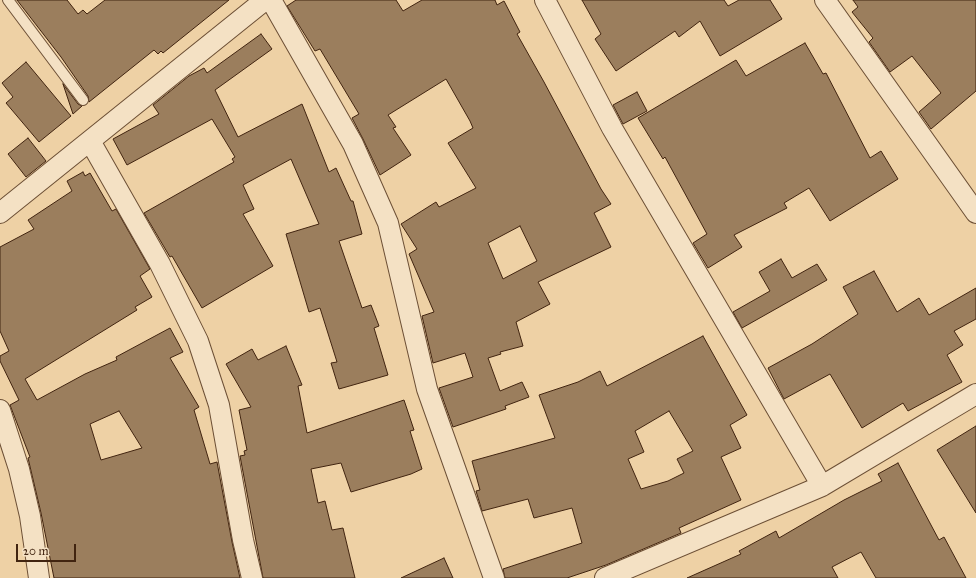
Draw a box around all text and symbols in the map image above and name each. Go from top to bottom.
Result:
scale bar [18,536,78,562]
text: 20 m [23,544,49,558]

